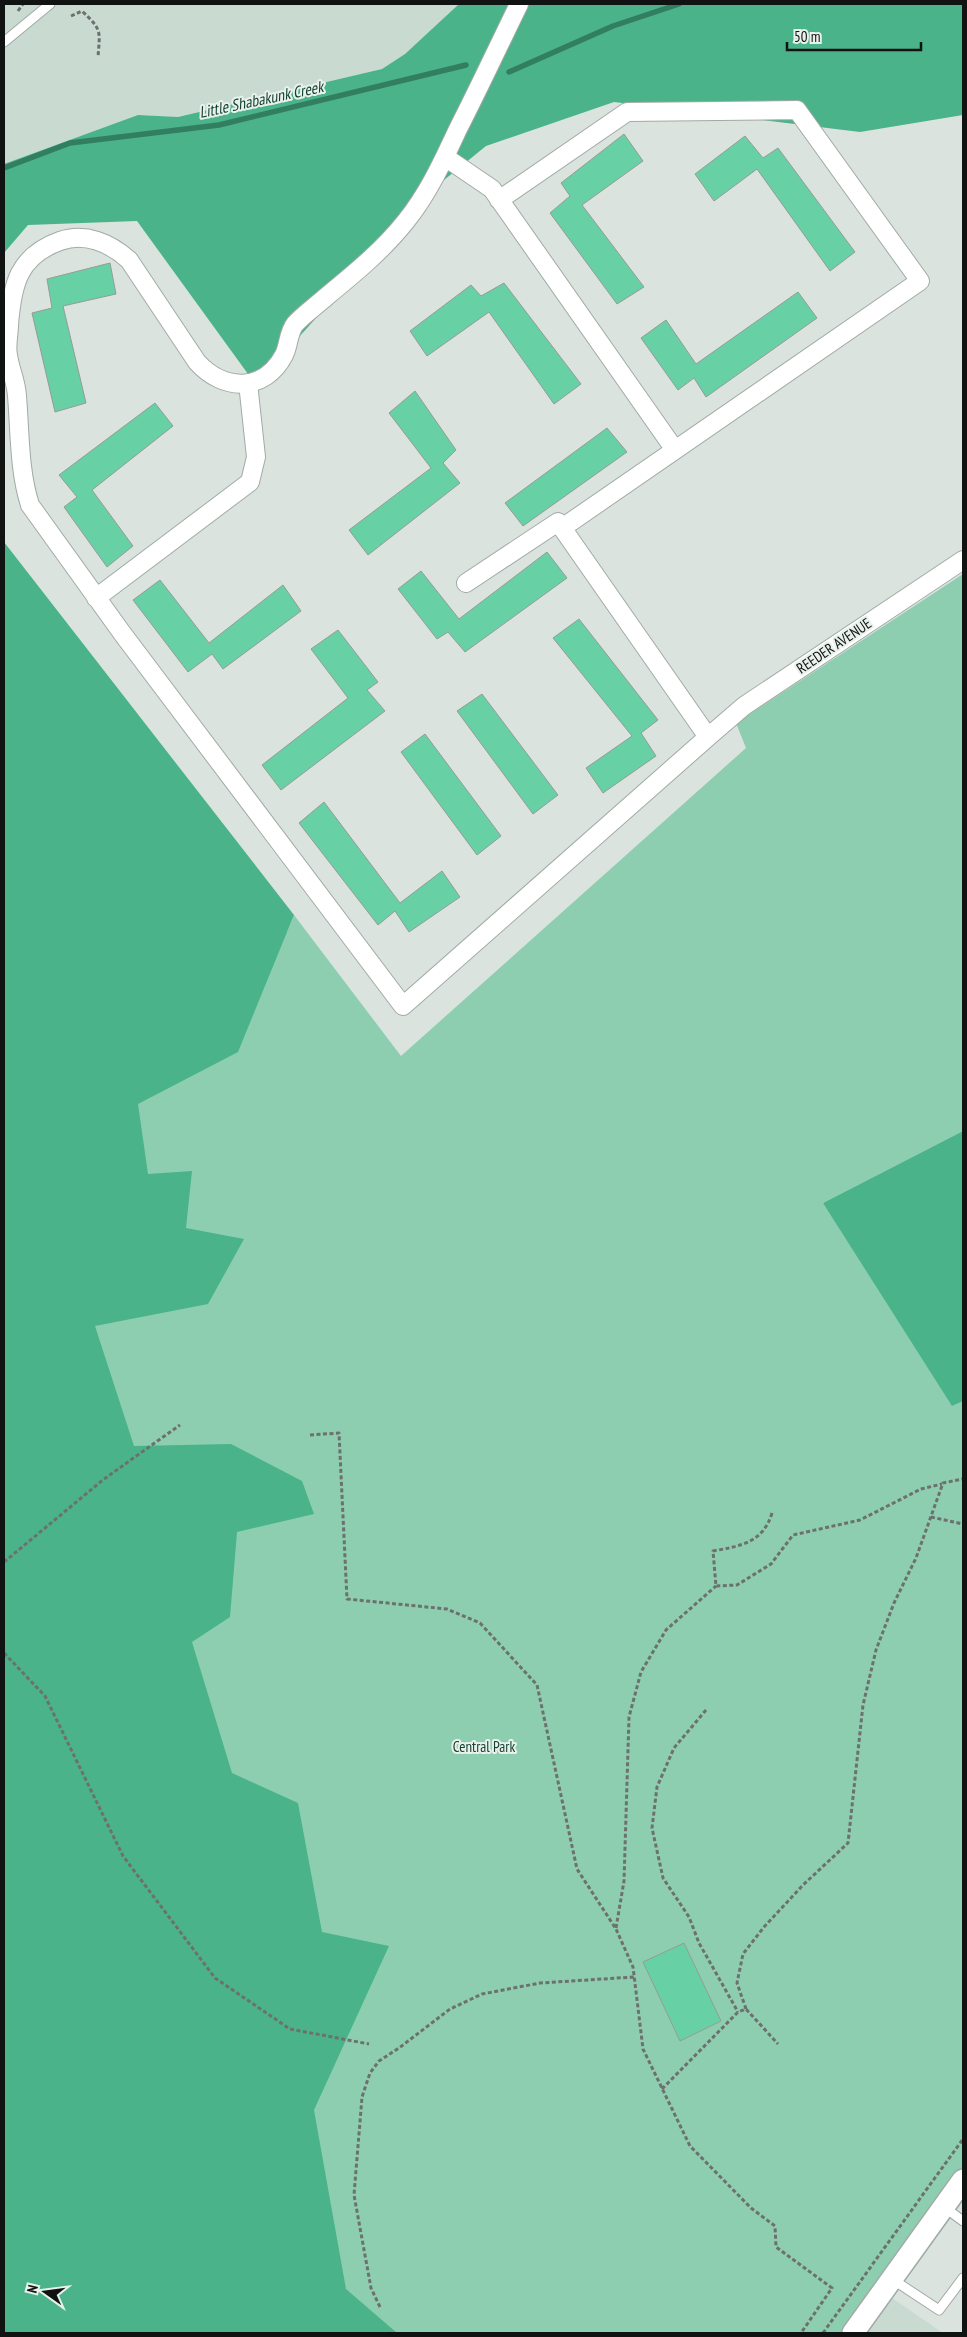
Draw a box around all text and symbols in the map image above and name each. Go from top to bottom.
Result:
scale bar [787,20,921,52]
text: 50 m [794,27,820,46]
water label: Little Shabakunk Creek [197,76,327,122]
street label: REEDER AVENUE [793,614,875,678]
park label: Central Park [453,1737,515,1756]
north arrow [20,2267,70,2317]
text: N [23,2283,42,2295]

